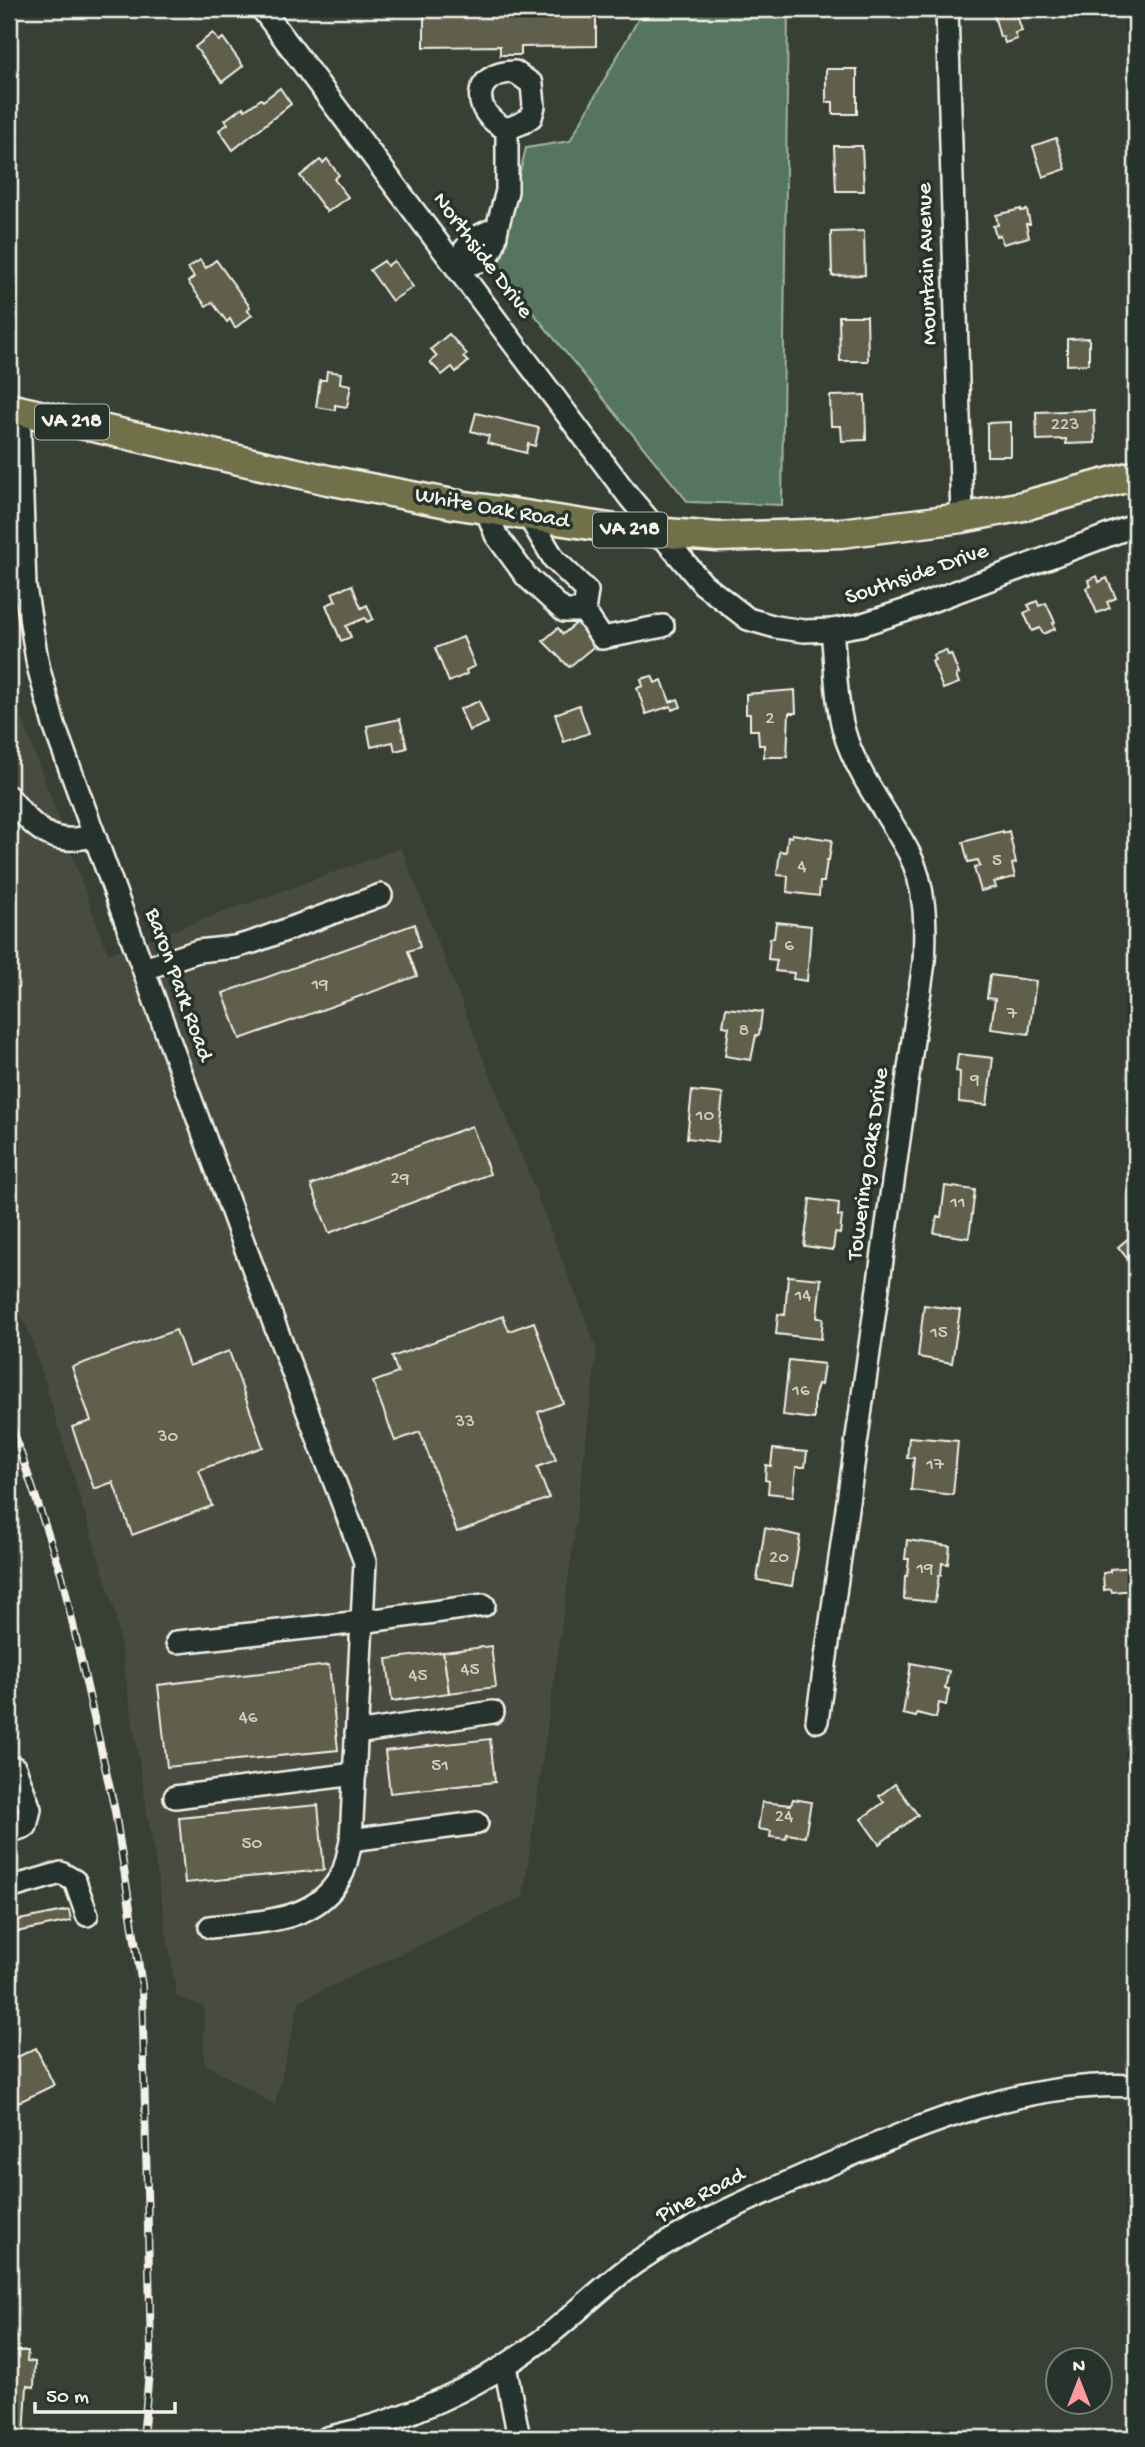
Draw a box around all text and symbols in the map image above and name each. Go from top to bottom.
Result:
street label: Mountain Avenue [912,181,944,346]
street label: Northside Drive [426,187,539,325]
road number: VA 218 [35,404,109,440]
house number: 223 [1051,414,1079,437]
street label: White Oak Road [413,482,573,536]
road number: VA 218 [593,512,667,548]
street label: Southside Drive [842,538,993,612]
house number: 2 [765,708,775,731]
house number: 5 [992,850,1002,873]
house number: 4 [798,856,807,879]
street label: Baron Park Road [138,904,219,1066]
house number: 6 [784,935,794,958]
house number: 19 [310,974,329,997]
house number: 7 [1006,1003,1018,1026]
house number: 8 [739,1020,749,1043]
street label: Towering Oaks Drive [842,1065,896,1264]
house number: 9 [969,1069,980,1092]
house number: 10 [695,1105,714,1128]
house number: 29 [391,1168,410,1191]
house number: 11 [949,1192,966,1215]
house number: 14 [794,1285,811,1308]
house number: 15 [929,1322,948,1345]
house number: 16 [791,1380,810,1403]
house number: 33 [454,1411,475,1434]
house number: 30 [157,1426,179,1449]
house number: 17 [925,1454,945,1477]
house number: 20 [769,1547,789,1570]
house number: 19 [915,1558,934,1581]
house number: 45 [461,1659,479,1682]
house number: 45 [409,1665,427,1688]
house number: 46 [239,1707,258,1730]
house number: 51 [431,1755,449,1778]
house number: 24 [775,1806,793,1829]
house number: 50 [242,1833,263,1856]
street label: Pine Road [651,2161,751,2230]
north arrow [1044,2346,1114,2416]
text: N [1073,2356,1085,2379]
scale bar [35,2370,175,2414]
text: 50 m [46,2386,89,2411]

